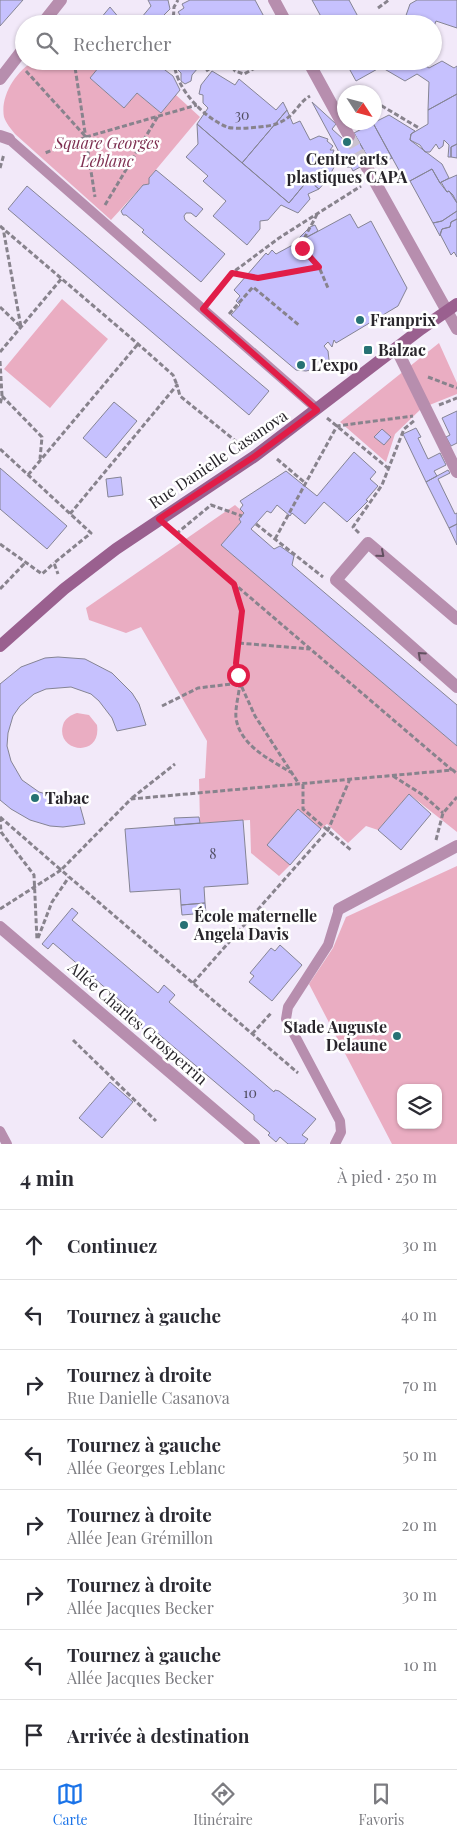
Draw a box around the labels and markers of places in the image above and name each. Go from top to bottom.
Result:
marker: Centre arts plastiques CAPA [341,136,353,148]
place label: Centre arts plastiques CAPA [287,148,408,187]
place label: Franprix [370,309,436,330]
marker: Franprix [354,314,366,326]
place label: Balzac [378,339,426,360]
marker: Balzac [362,344,374,356]
place label: L'expo [311,354,358,375]
marker: L'expo [295,359,307,371]
place label: Tabac [45,787,89,808]
marker: Tabac [29,792,41,804]
place label: École maternelle Angela Davis [193,905,317,944]
marker: École maternelle Angela Davis [178,919,190,931]
place label: Stade Auguste Delaune [284,1016,387,1055]
marker: Stade Auguste Delaune [391,1030,403,1042]

